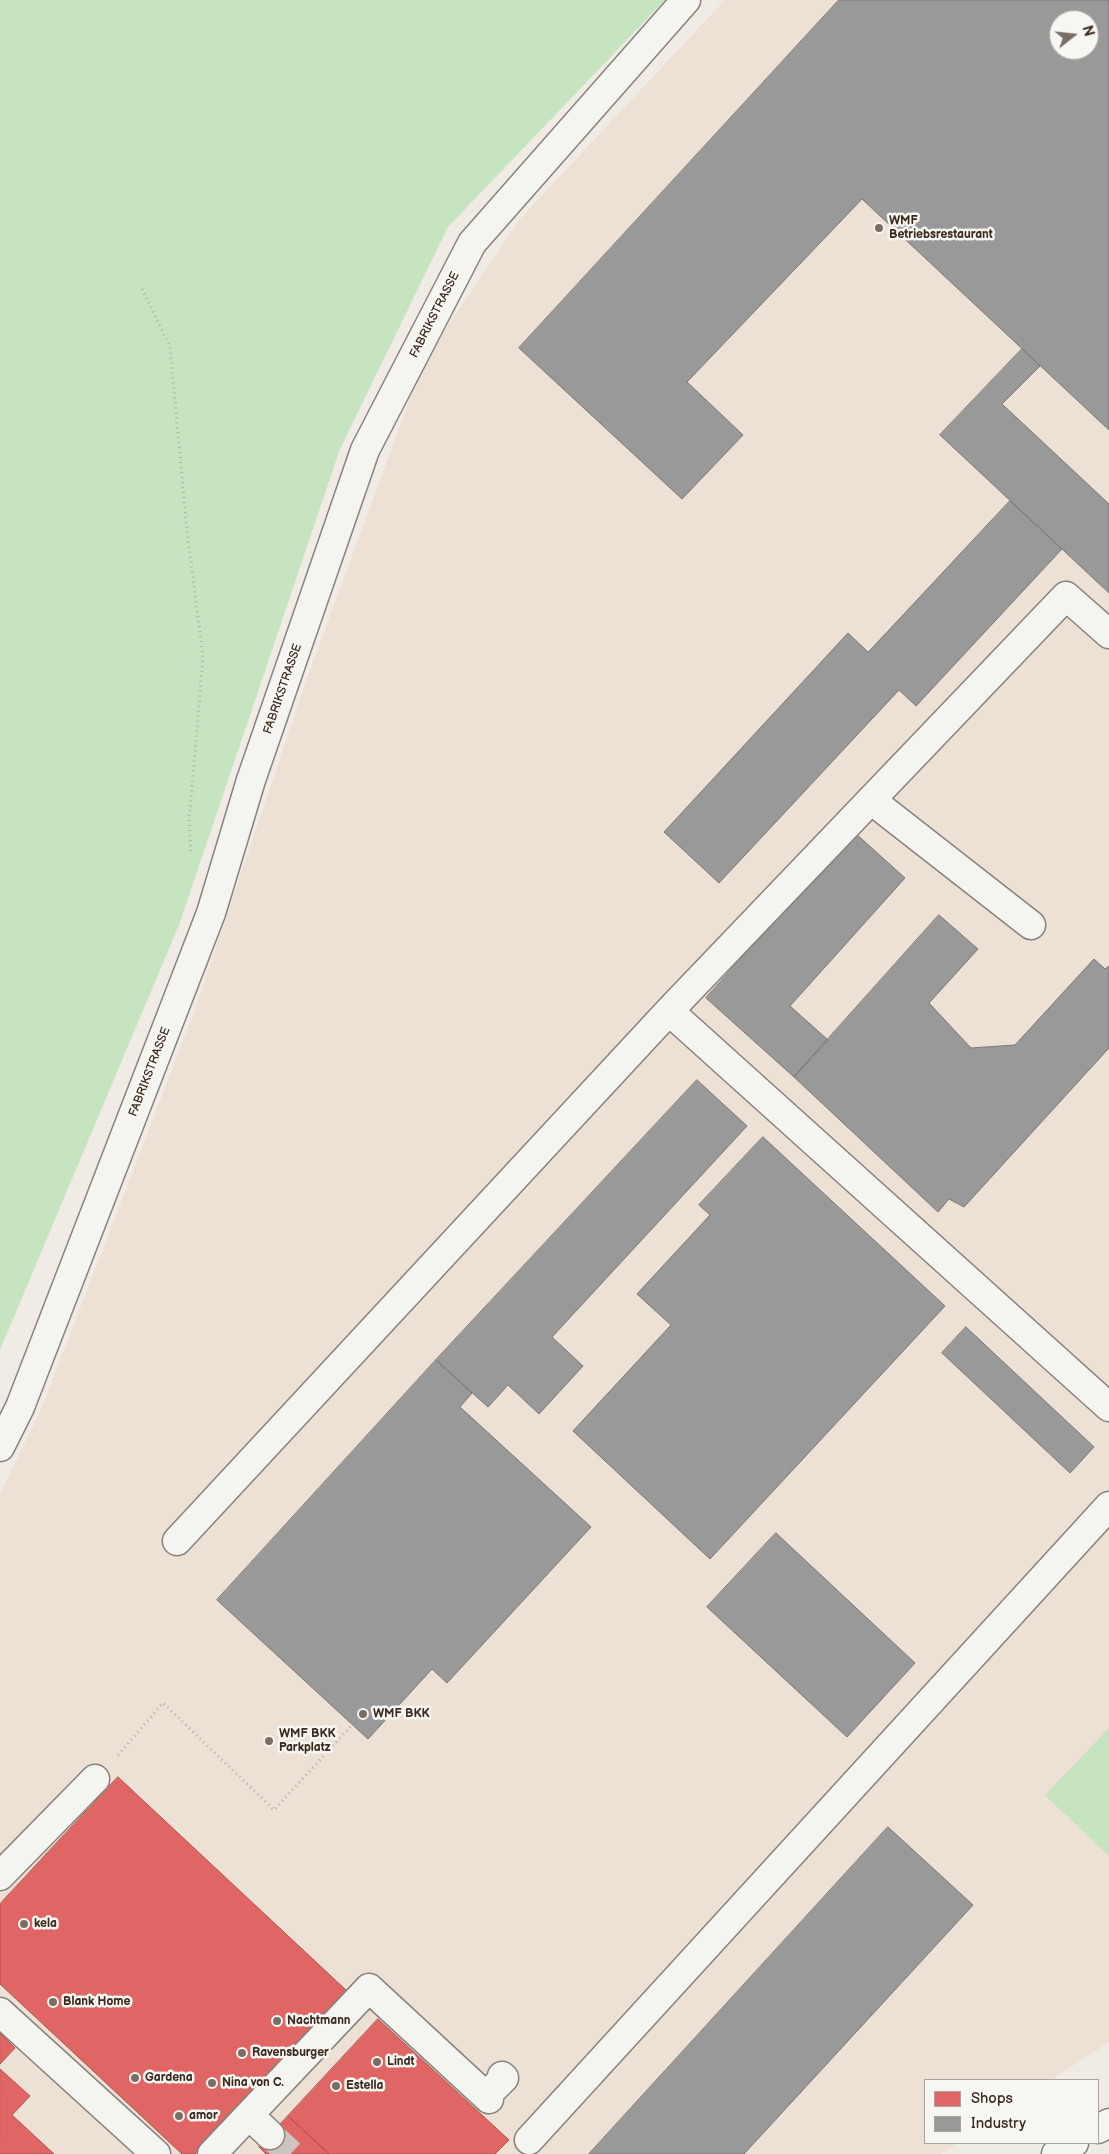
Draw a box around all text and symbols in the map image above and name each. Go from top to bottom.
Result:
north arrow [1049,10,1099,60]
text: N [1078,24,1098,38]
place label: WMF Betriebsrestaurant [889,214,993,242]
marker: WMF Betriebsrestaurant [873,222,885,234]
street label: FABRIKSTRASSE [407,270,463,360]
street label: FABRIKSTRASSE [261,642,305,736]
street label: FABRIKSTRASSE [126,1025,174,1119]
place label: WMF BKK [373,1707,430,1721]
marker: WMF BKK [357,1708,369,1720]
place label: WMF BKK Parkplatz [279,1727,336,1755]
marker: WMF BKK Parkplatz [263,1735,275,1747]
place label: kela [34,1917,57,1931]
marker: kela [18,1918,30,1930]
place label: Blank Home [63,1995,130,2009]
marker: Blank Home [47,1996,59,2008]
place label: Nachtmann [287,2014,351,2028]
marker: Nachtmann [271,2015,283,2027]
place label: Ravensburger [252,2046,329,2060]
marker: Ravensburger [236,2047,248,2059]
place label: Lindt [387,2055,415,2069]
marker: Lindt [371,2056,383,2068]
place label: Gardena [145,2071,193,2085]
marker: Gardena [129,2072,141,2084]
place label: Nina von C. [222,2076,284,2090]
marker: Nina von C. [206,2077,218,2089]
place label: Estella [346,2079,383,2093]
legend [924,2079,1099,2144]
marker: Estella [330,2080,342,2092]
text: Shops [971,2089,1013,2108]
place label: amor [189,2109,218,2123]
marker: amor [173,2110,185,2122]
text: Industry [971,2114,1026,2133]

